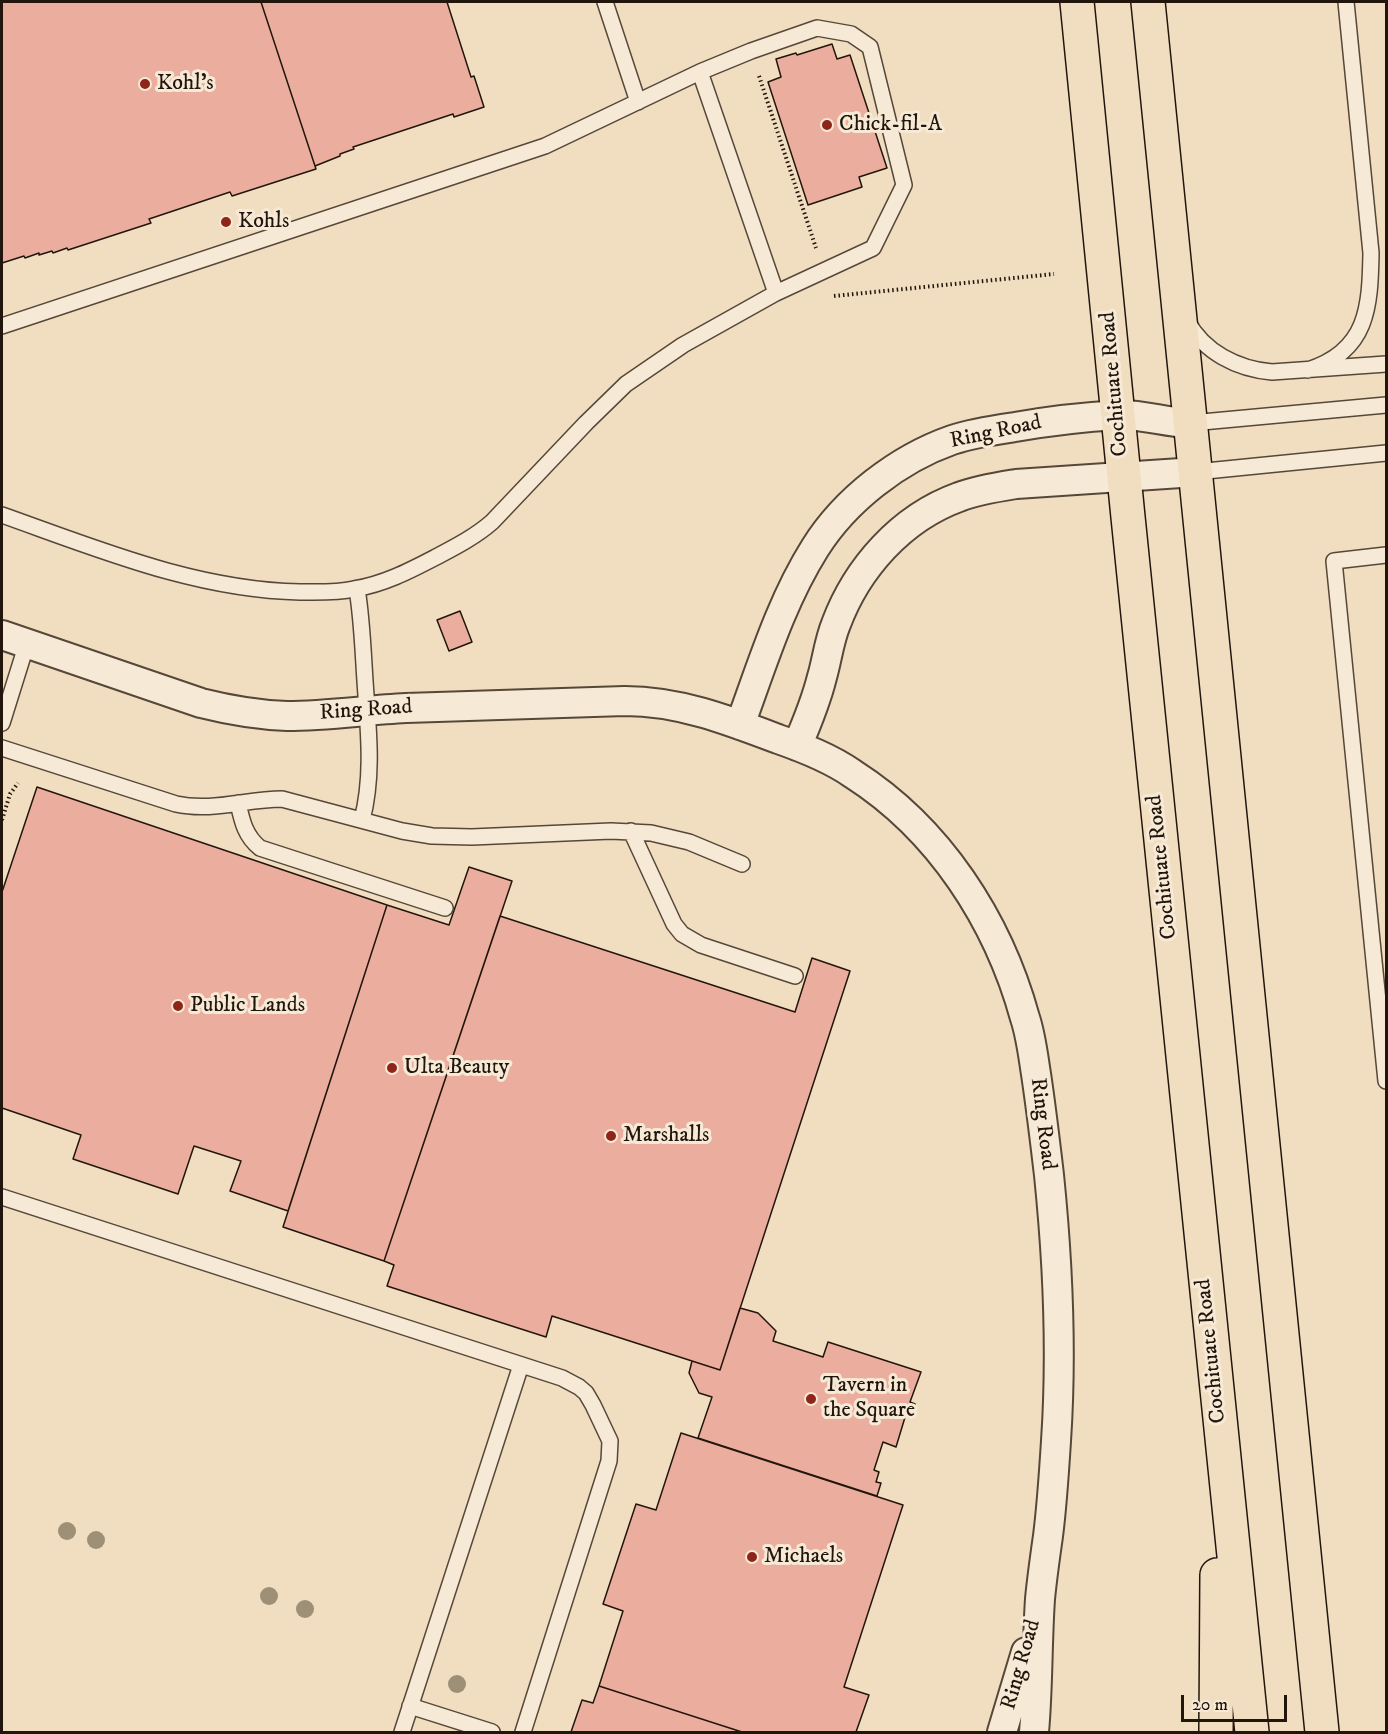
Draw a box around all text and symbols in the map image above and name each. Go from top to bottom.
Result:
place label: Kohl's [157,71,214,97]
marker: Kohl's [138,77,152,91]
place label: Chick-fil-A [839,112,942,138]
marker: Chick-fil-A [820,118,834,132]
place label: Kohls [238,209,289,235]
marker: Kohls [219,215,233,229]
street label: Cochituate Road [1096,310,1134,458]
street label: Ring Road [948,410,1044,456]
street label: Ring Road [319,695,413,727]
street label: Cochituate Road [1142,793,1184,941]
place label: Public Lands [190,993,305,1019]
marker: Public Lands [171,999,185,1013]
place label: Ulta Beauty [404,1055,509,1081]
marker: Ulta Beauty [385,1061,399,1075]
street label: Ring Road [1023,1076,1061,1172]
place label: Marshalls [623,1123,709,1149]
marker: Marshalls [604,1129,618,1143]
street label: Cochituate Road [1191,1277,1233,1425]
place label: Tavern in the Square [823,1373,915,1424]
marker: Tavern in the Square [804,1392,818,1406]
place label: Michaels [764,1544,843,1570]
marker: Michaels [745,1550,759,1564]
street label: Ring Road [997,1617,1047,1713]
scale bar [1184,1683,1290,1721]
text: 20 m [1192,1694,1228,1716]

